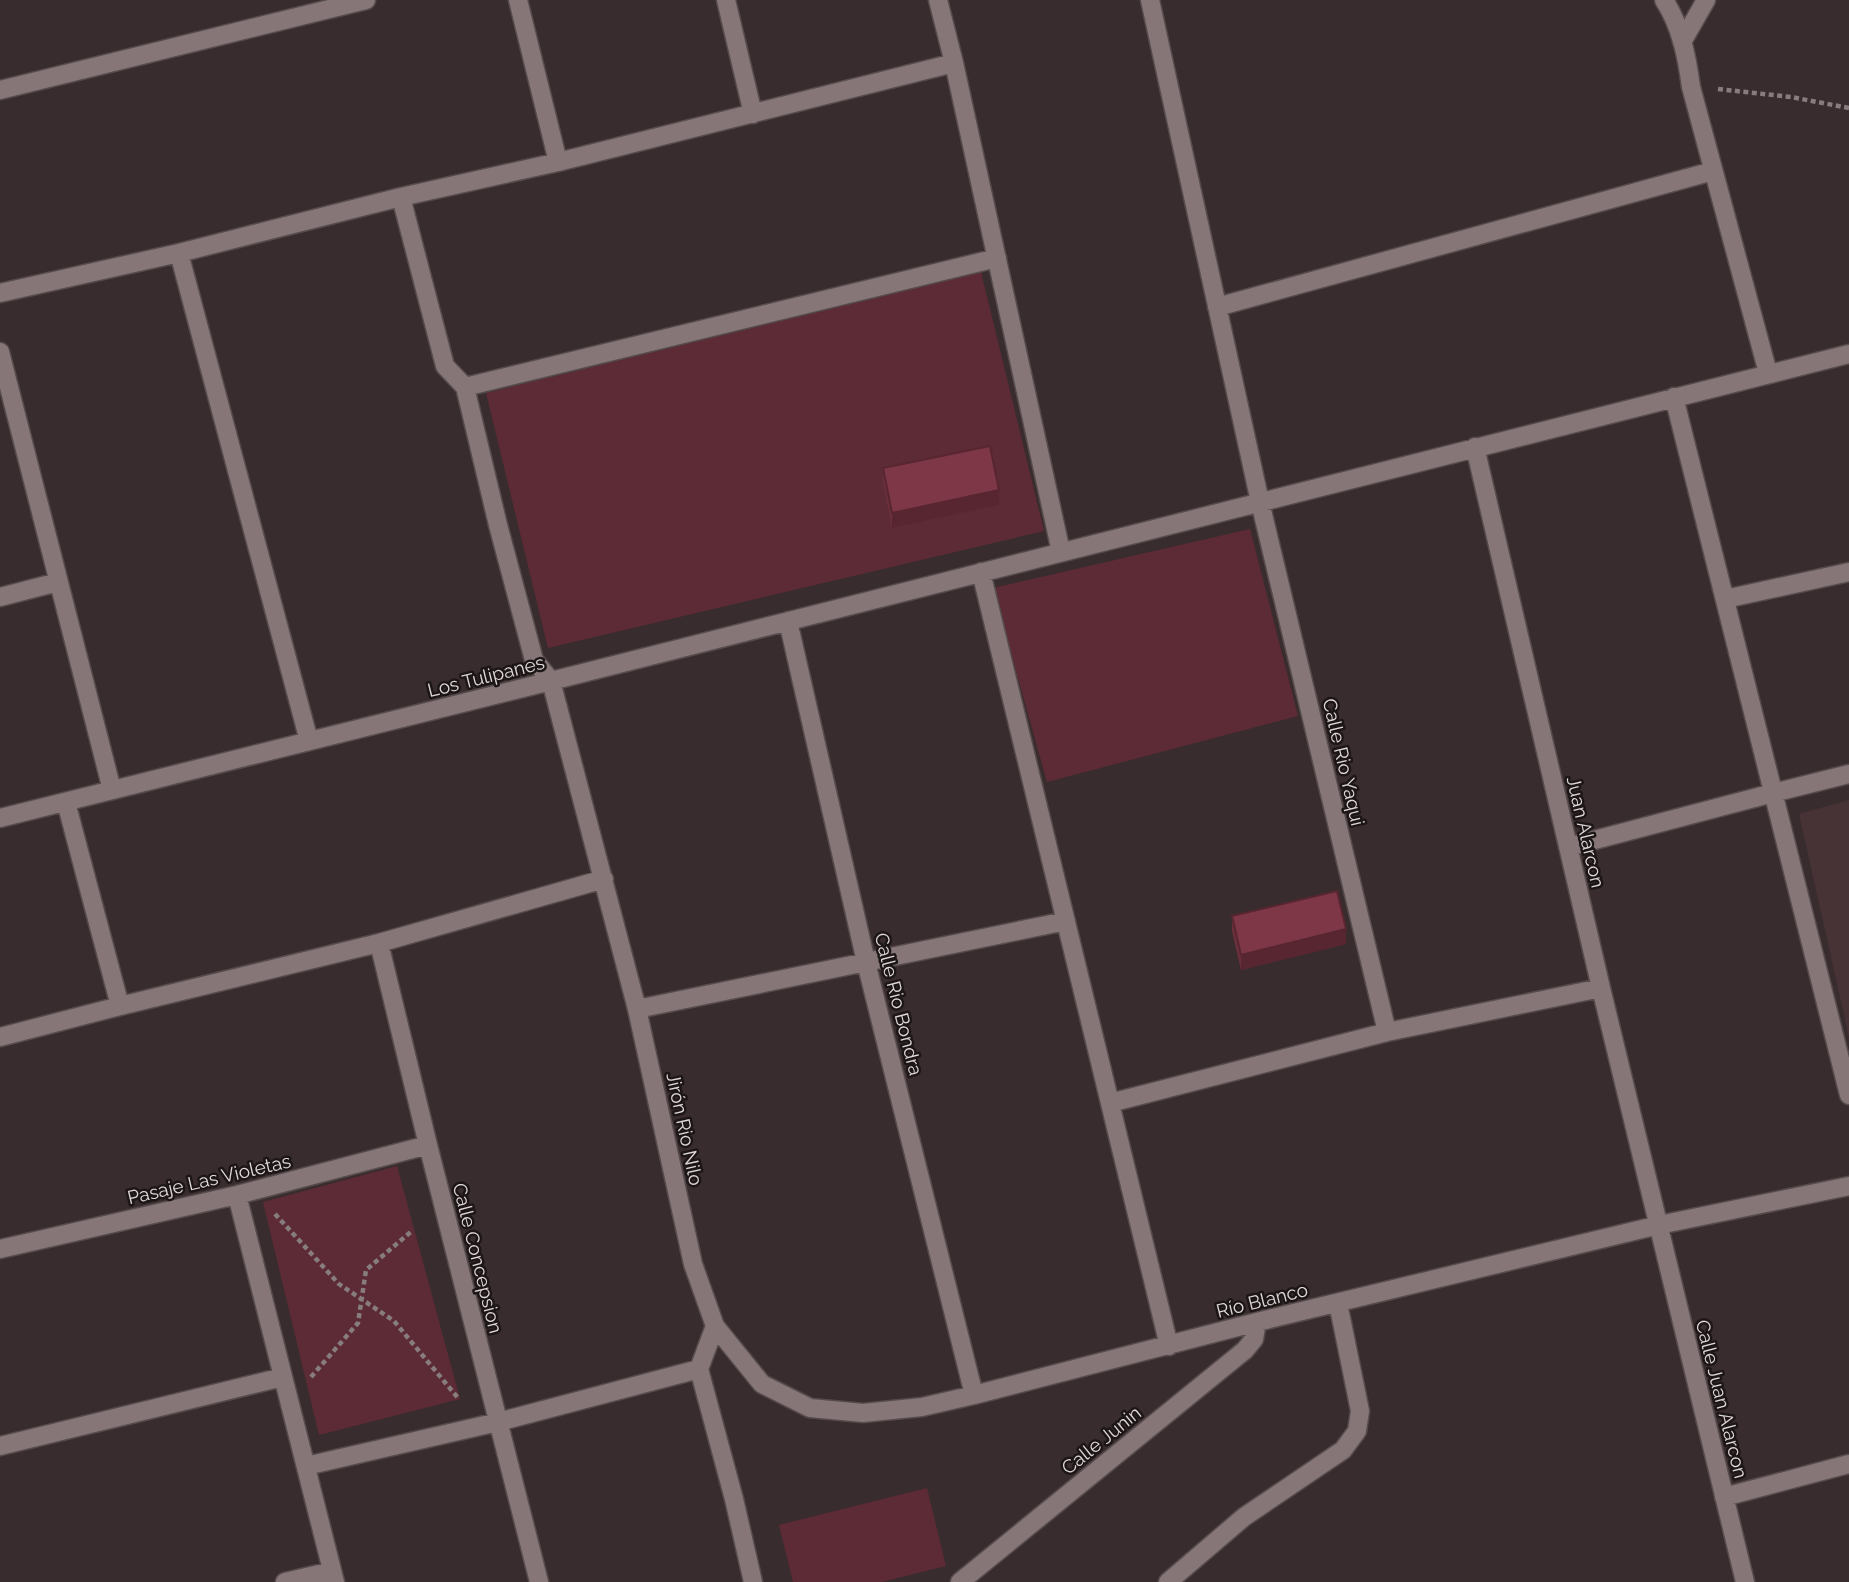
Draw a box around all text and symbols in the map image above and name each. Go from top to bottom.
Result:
street label: Los Tulipanes [425,651,547,701]
street label: Calle Rio Yaqui [1319,696,1369,828]
street label: Juan Alarcon [1563,774,1609,890]
street label: Calle Rio Bondra [871,930,927,1078]
street label: Jirón Rio Nilo [662,1071,708,1187]
street label: Pasaje Las Violetas [125,1149,293,1209]
street label: Calle Concepsion [449,1181,507,1335]
street label: Río Blanco [1214,1278,1310,1322]
street label: Calle Juan Alarcon [1692,1317,1752,1481]
street label: Calle Junin [1057,1401,1145,1479]

